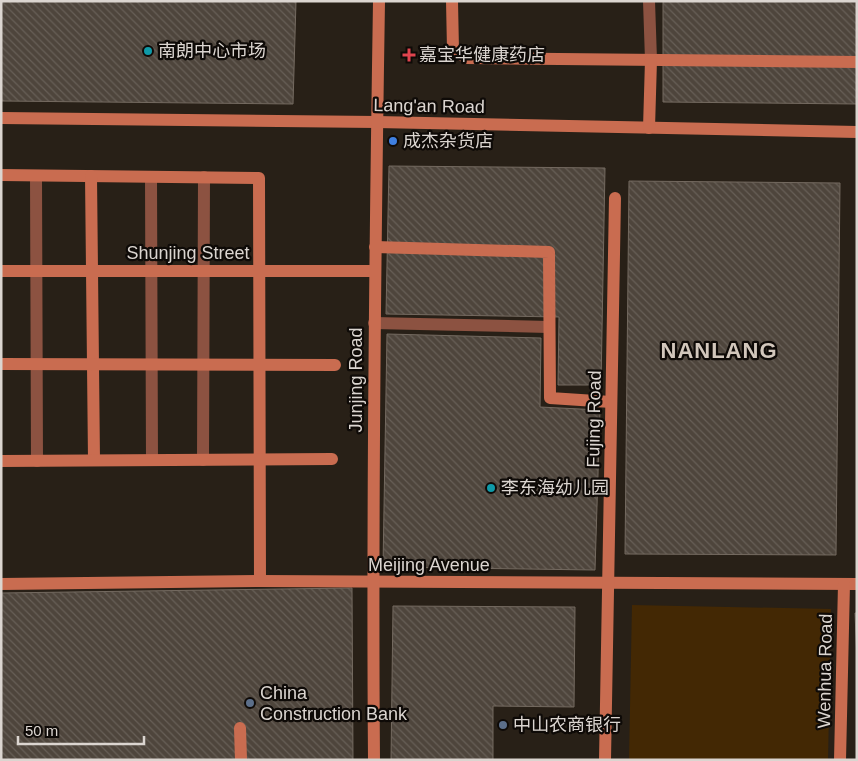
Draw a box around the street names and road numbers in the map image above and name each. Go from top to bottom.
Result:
street label: Lang'an Road [373,95,485,117]
street label: Shunjing Street [126,243,250,263]
street label: Junjing Road [346,327,366,433]
street label: Fujing Road [583,370,605,468]
street label: Meijing Avenue [368,555,490,575]
street label: Wenhua Road [814,613,836,729]

